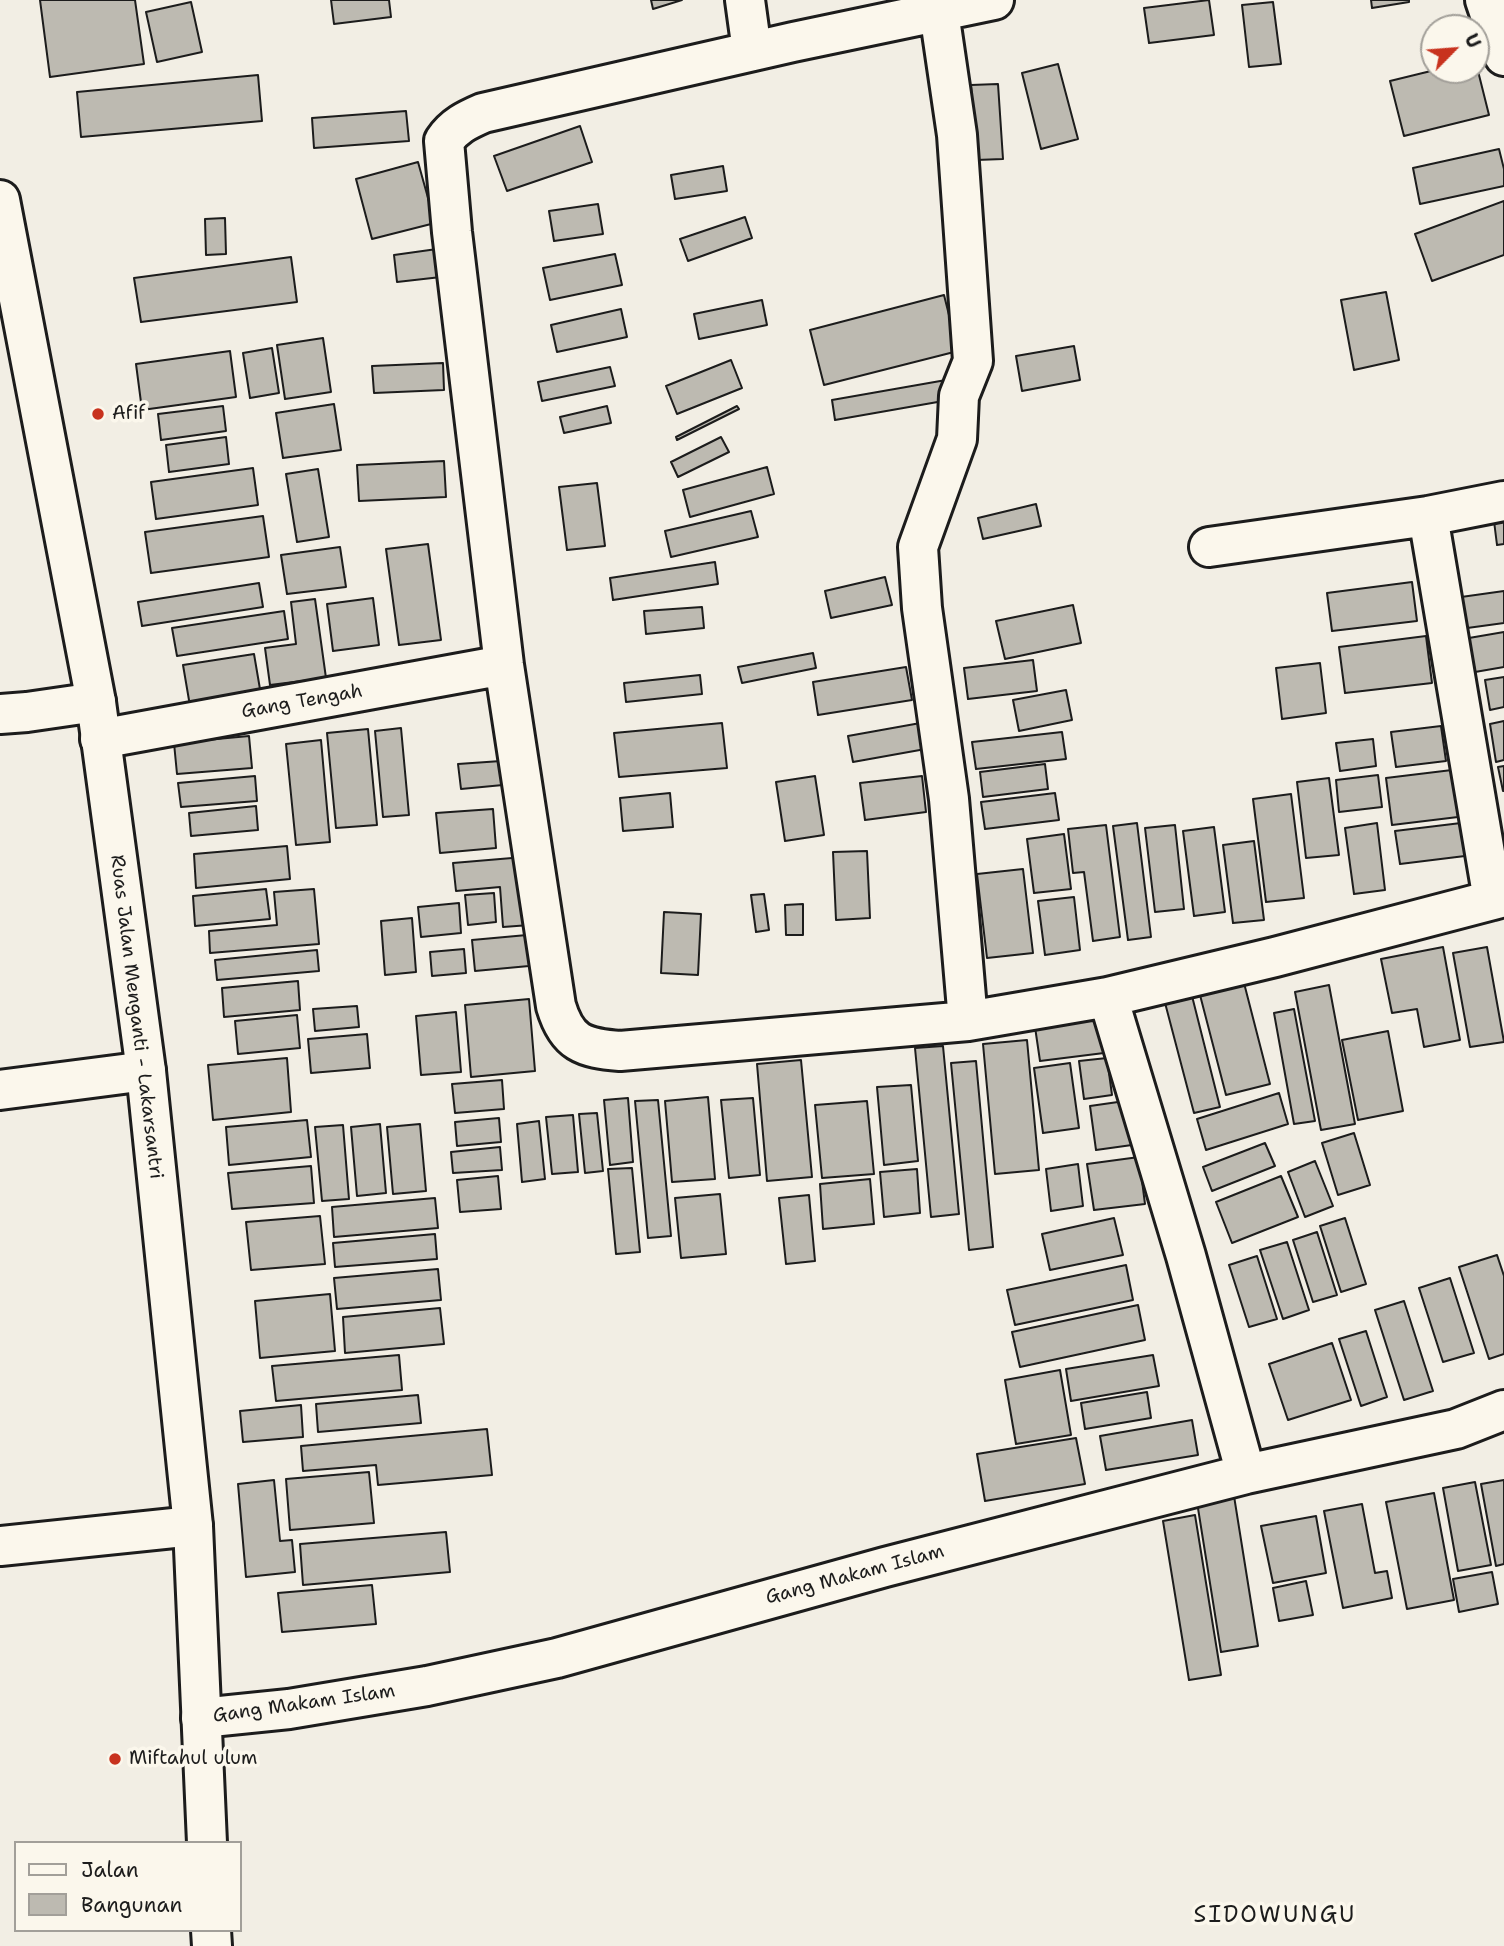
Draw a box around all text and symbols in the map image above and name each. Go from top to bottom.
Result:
north arrow [1420,14,1490,84]
text: U [1459,30,1487,52]
place label: Afif [112,403,145,425]
marker: Afif [90,406,106,422]
street label: Gang Tengah [240,680,364,724]
street label: Ruas Jalan Menganti - Lakarsantri [105,854,167,1180]
street label: Gang Makam Islam [763,1540,947,1610]
street label: Gang Makam Islam [211,1680,397,1728]
place label: Miftahul ulum [129,1748,257,1770]
marker: Miftahul ulum [107,1751,123,1767]
legend [14,1841,242,1932]
text: Jalan [81,1856,139,1884]
text: Bangunan [81,1891,182,1919]
district label: SIDOWUNGU [1195,1902,1355,1930]

